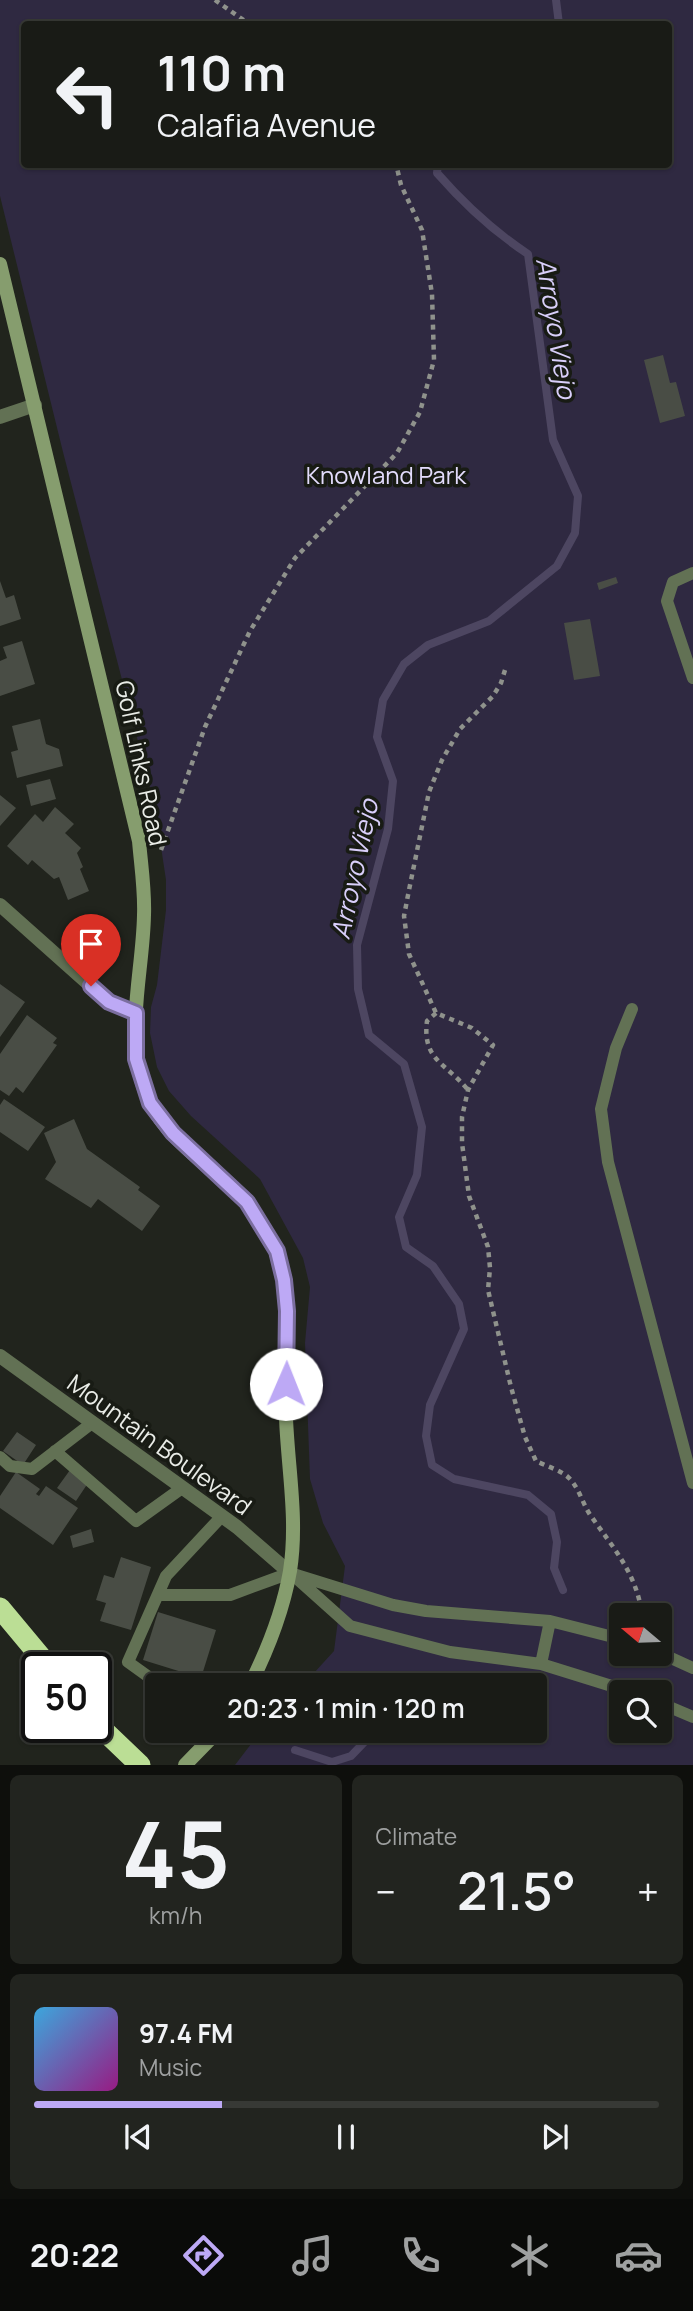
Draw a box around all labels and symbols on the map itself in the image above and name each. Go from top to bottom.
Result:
water label: Arroyo Viejo [528,255,586,403]
park label: Knowland Park [306,458,467,491]
street label: Golf Links Road [108,677,176,849]
water label: Arroyo Viejo [322,794,387,942]
pin [61,914,121,986]
position arrow [249,1347,323,1421]
street label: Mountain Boulevard [61,1366,259,1522]
north arrow [609,1603,672,1666]
speed limit sign: 50 [21,1652,112,1743]

